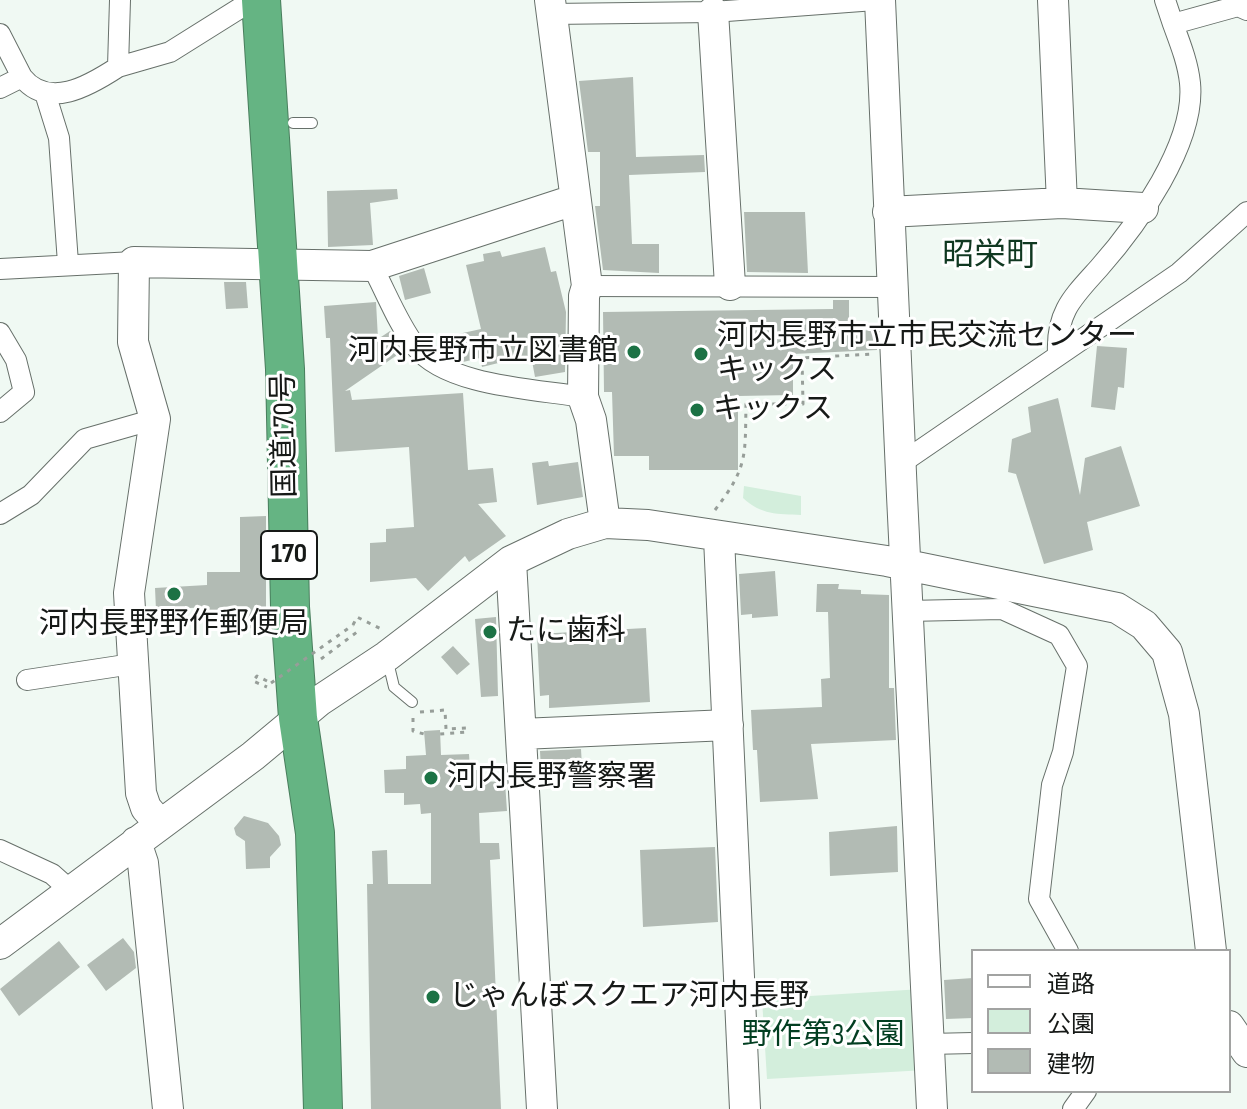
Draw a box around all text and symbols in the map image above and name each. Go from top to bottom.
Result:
district label: 昭栄町 [942,238,1038,276]
place label: 河内長野市立市民交流センター キックス [717,319,1137,390]
place label: 河内長野市立図書館 [348,334,618,370]
marker: 河内長野市立図書館 [625,343,643,361]
marker: 河内長野市立市民交流センター キックス [692,345,710,363]
street label: 国道170号 [267,372,305,498]
place label: キックス [713,392,833,428]
marker: キックス [688,401,706,419]
road number: 170 [261,531,317,579]
marker: 河内長野野作郵便局 [165,585,183,603]
place label: 河内長野野作郵便局 [39,607,309,643]
place label: たに歯科 [506,614,626,650]
marker: たに歯科 [481,623,499,641]
place label: 河内長野警察署 [447,760,657,796]
marker: 河内長野警察署 [422,769,440,787]
legend [971,949,1231,1093]
text: 道路 [1047,970,1095,999]
place label: じゃんぼスクエア河内長野 [449,979,809,1015]
marker: じゃんぼスクエア河内長野 [424,988,442,1006]
text: 公園 [1047,1010,1095,1039]
park label: 野作第3公園 [742,1018,904,1054]
text: 建物 [1047,1050,1095,1079]

